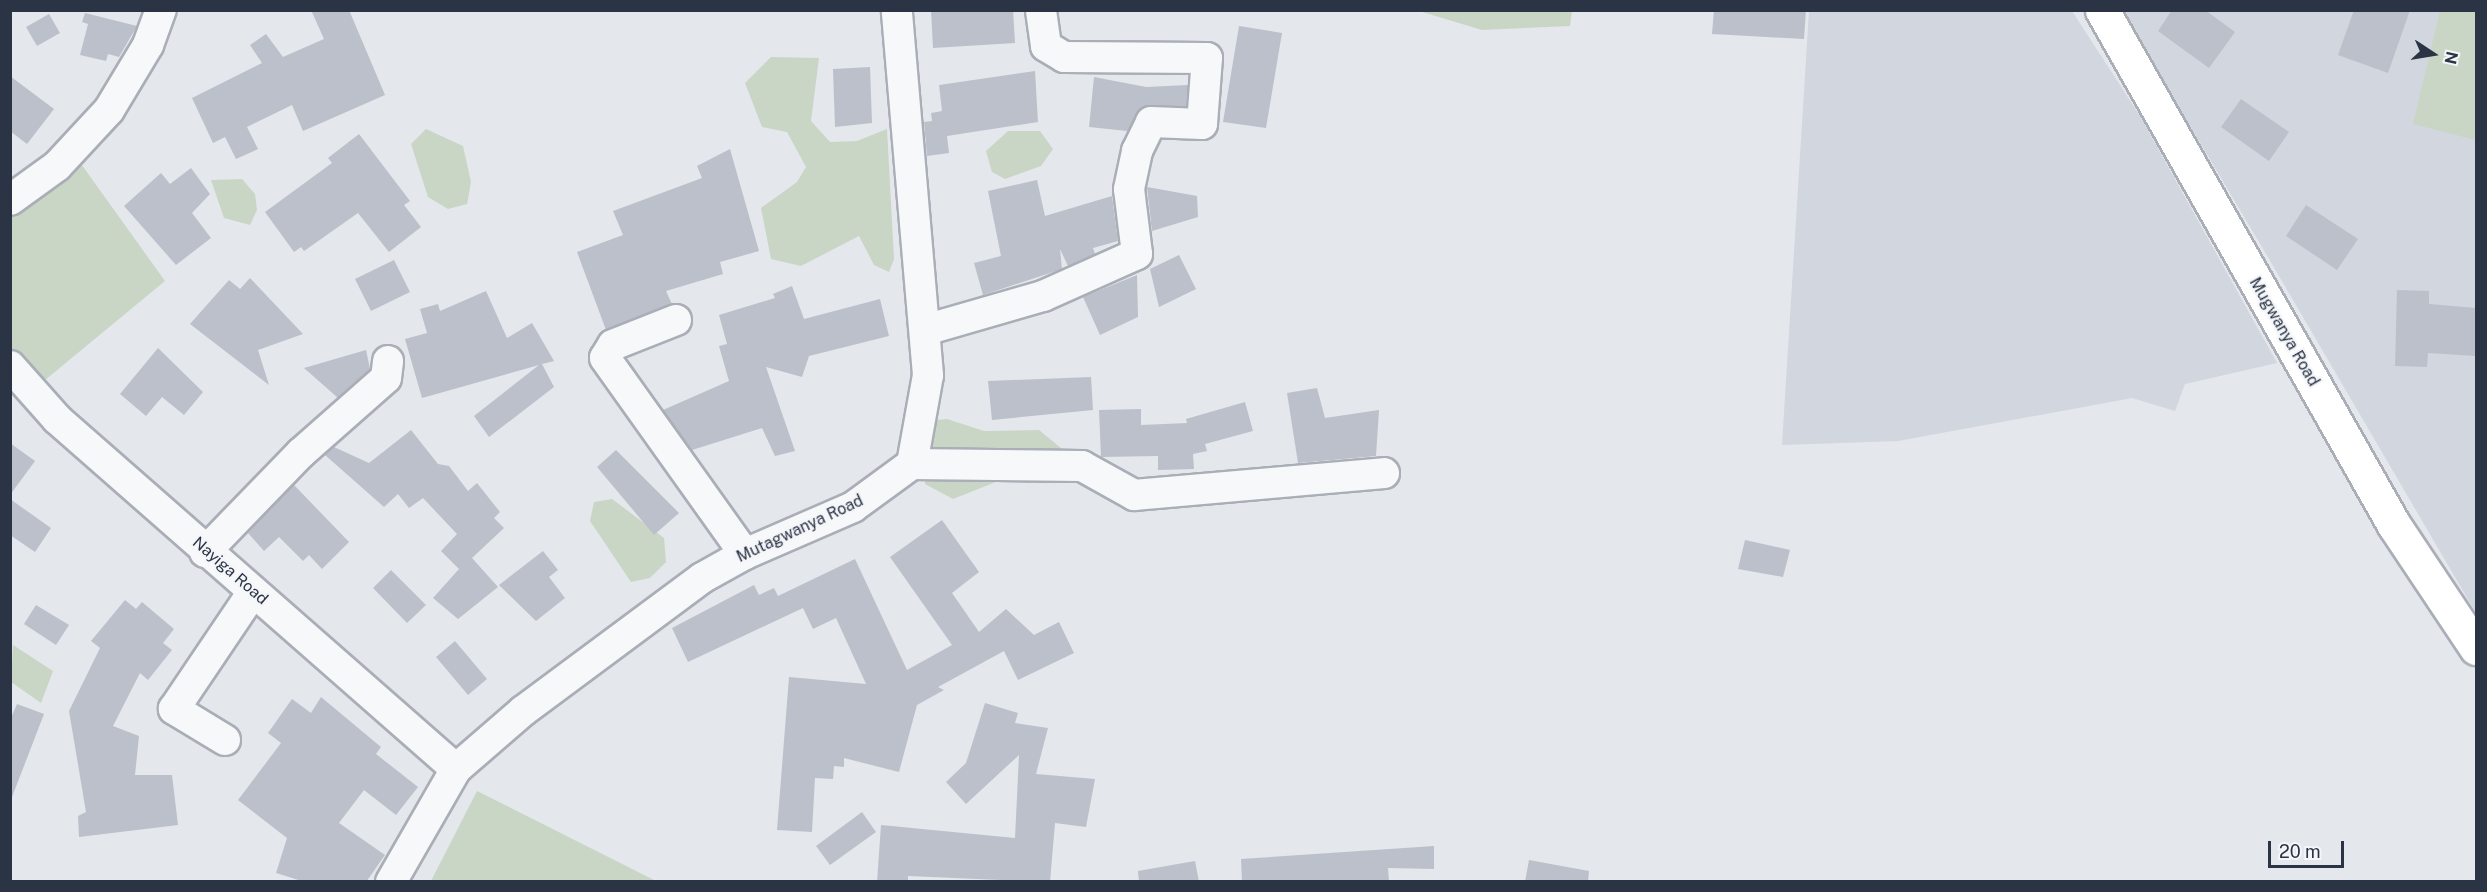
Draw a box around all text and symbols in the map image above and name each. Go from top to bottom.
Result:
north arrow [2403,24,2463,84]
text: N [2441,50,2462,66]
street label: Mugwanya Road [2245,274,2323,390]
street label: Mutagwanya Road [734,491,866,567]
street label: Nayiga Road [188,533,272,609]
scale bar [2271,829,2348,867]
text: 20 m [2279,841,2321,862]

